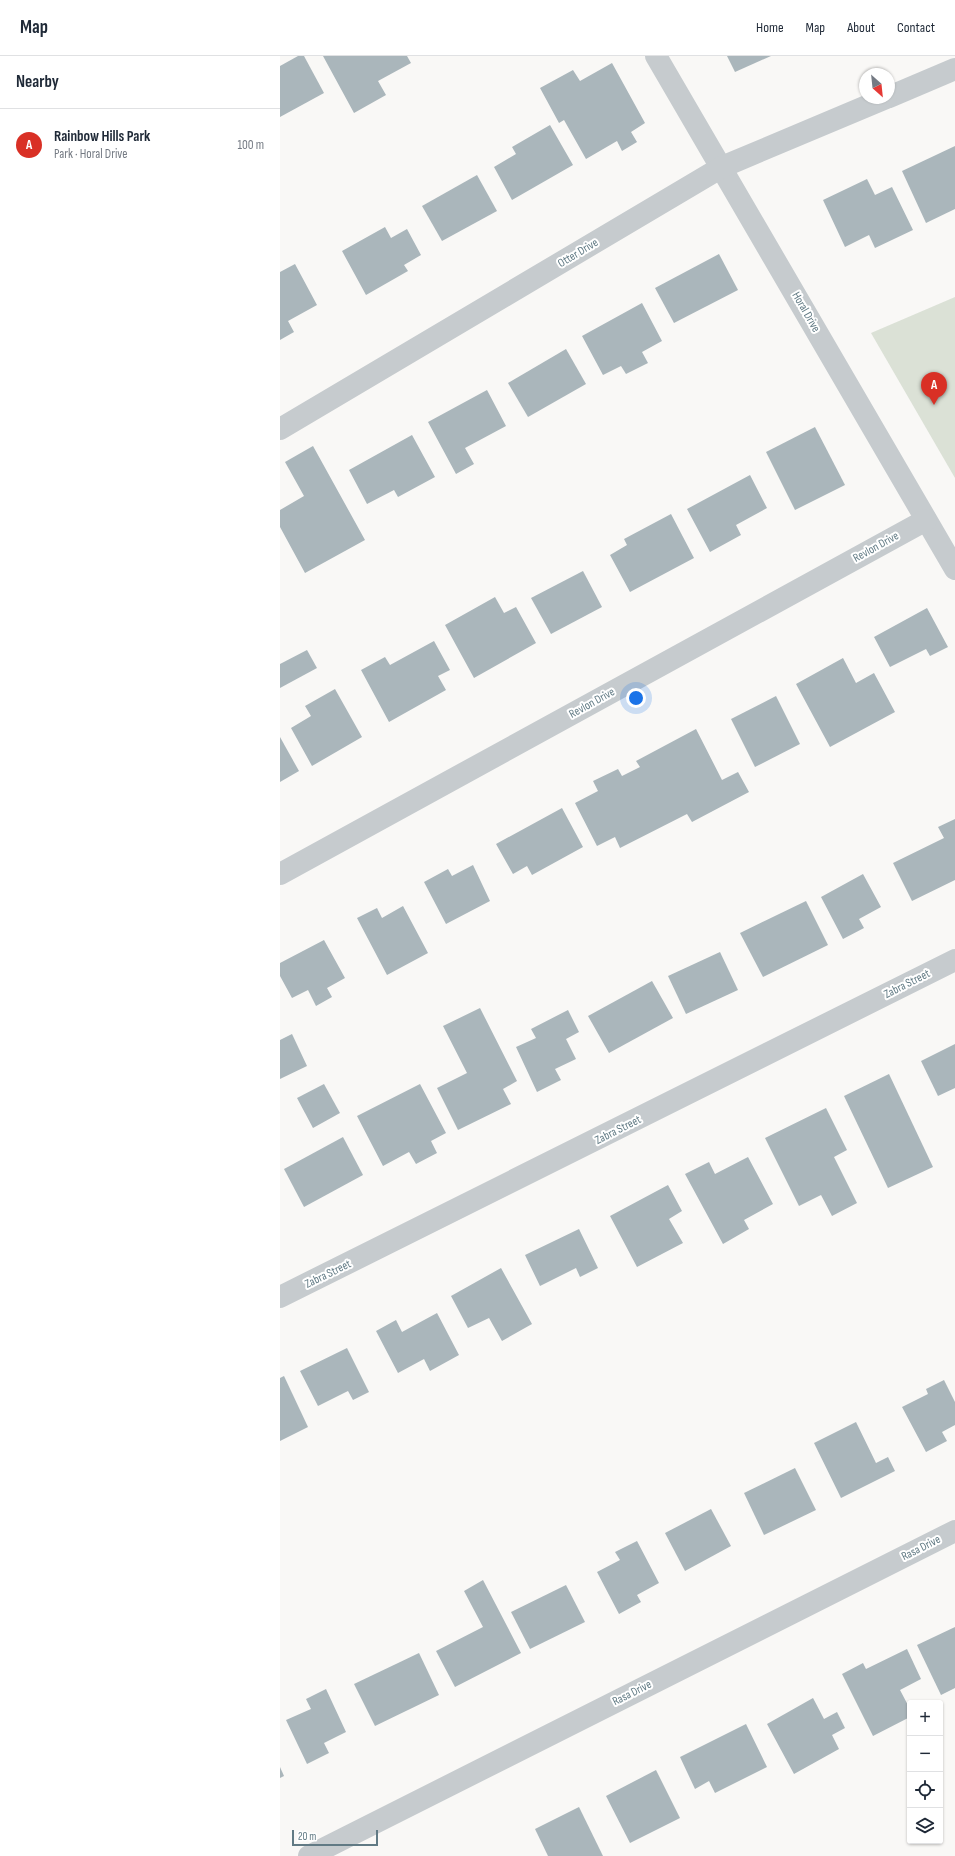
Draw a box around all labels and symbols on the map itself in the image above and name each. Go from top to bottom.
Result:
north arrow [859,68,895,104]
street label: Otter Drive [555,235,601,271]
street label: Horal Drive [788,289,824,335]
pin: A [921,372,947,405]
street label: Revlon Drive [850,528,902,566]
street label: Revlon Drive [566,684,618,722]
your location [626,688,646,708]
street label: Zabra Street [882,966,933,1002]
street label: Zabra Street [593,1112,644,1148]
street label: Zabra Street [302,1256,354,1292]
street label: Rasa Drive [899,1532,943,1564]
street label: Rasa Drive [610,1677,654,1709]
scale bar [292,1828,378,1847]

